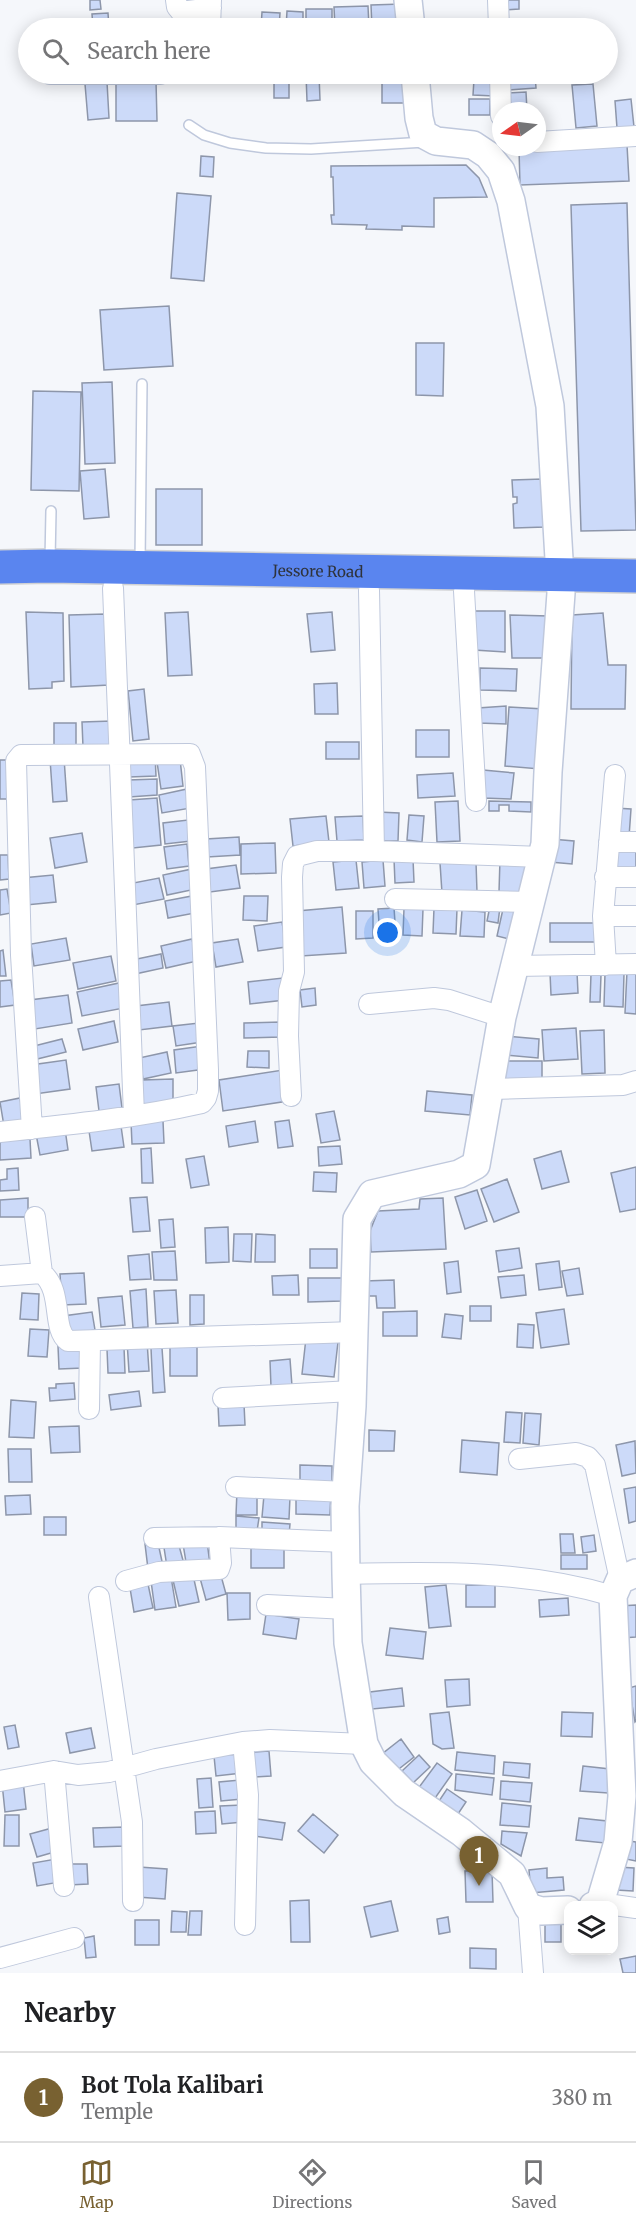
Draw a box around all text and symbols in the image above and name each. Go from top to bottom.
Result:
search box [18,18,618,84]
icon: search [39,35,72,68]
text: Search here [87,37,210,65]
north arrow [492,102,546,156]
street label: Jessore Road [271,560,363,581]
your location [373,918,402,947]
pin: 1 [460,1836,498,1886]
map controls [564,1901,618,1955]
button: layers [564,1901,618,1955]
text: Nearby [24,1996,116,2029]
text: Bot Tola Kalibari [81,2071,264,2099]
text: 1 [39,2085,48,2110]
text: 380 m [551,2085,612,2110]
text: Temple [81,2099,153,2124]
tab: Map [79,2156,114,2212]
tab: Directions [272,2156,352,2212]
tab: Saved [511,2156,557,2212]

